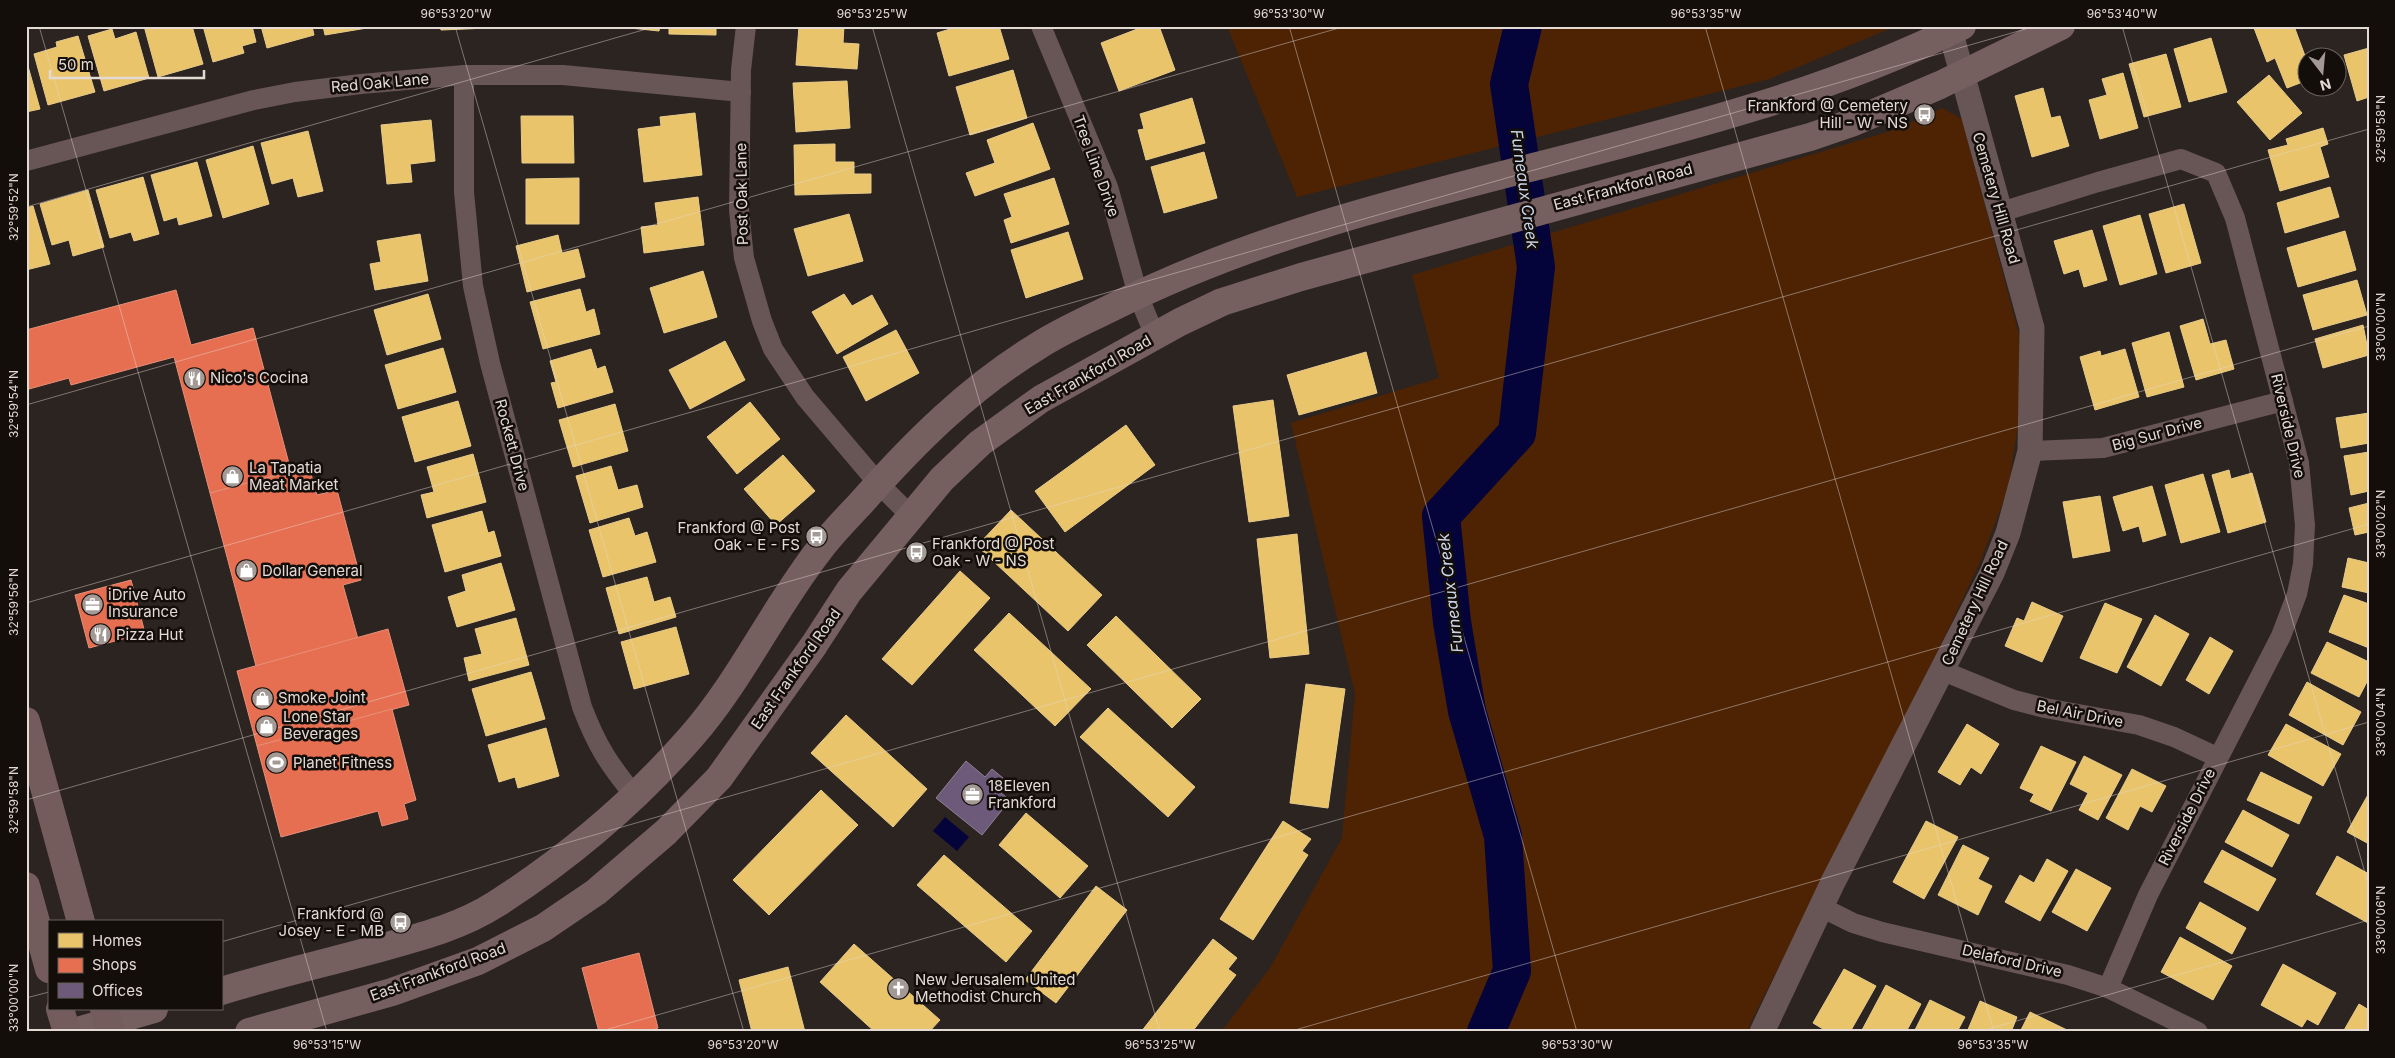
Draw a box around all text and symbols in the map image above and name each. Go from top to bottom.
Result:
text: 96°53'20"W [421,6,492,21]
text: 96°53'25"W [837,6,908,21]
text: 96°53'30"W [1253,6,1325,21]
text: 96°53'35"W [1671,6,1742,21]
text: 96°53'40"W [2087,6,2157,21]
scale bar [50,48,204,80]
north arrow [2298,48,2348,98]
text: 50 m [58,55,94,74]
street label: Red Oak Lane [330,69,430,96]
text: N [2318,75,2333,95]
text: 32°59'58"N [2373,95,2388,163]
place label: Frankford @ Cemetery Hill - W - NS [1747,96,1909,132]
bus stop icon: Frankford @ Cemetery Hill - W - NS [1912,103,1936,127]
street label: Tree Line Drive [1069,112,1124,219]
water label: Furneaux Creek [1507,128,1543,250]
street label: Cemetery Hill Road [1969,130,2024,266]
street label: Post Oak Lane [731,143,752,245]
street label: East Frankford Road [1551,159,1694,214]
text: 32°59'52"N [6,173,21,241]
text: 33°00'00"N [2373,293,2388,361]
street label: East Frankford Road [1021,331,1154,419]
restaurant icon: Nico's Cocina [182,366,206,390]
place label: Nico's Cocina [210,368,308,387]
text: 32°59'54"N [6,370,21,438]
street label: Riverside Drive [2267,372,2310,480]
street label: Rockett Drive [491,397,534,493]
street label: Big Sur Drive [2110,412,2204,455]
place label: La Tapatia Meat Market [249,458,338,494]
shop icon: La Tapatia Meat Market [221,465,245,489]
text: 33°00'02"N [2373,490,2388,558]
place label: Frankford @ Post Oak - E - FS [677,518,800,554]
bus stop icon: Frankford @ Post Oak - E - FS [804,525,828,549]
water label: Furneaux Creek [1433,532,1467,654]
place label: Frankford @ Post Oak - W - NS [932,534,1055,570]
street label: Cemetery Hill Road [1937,537,2012,668]
bus stop icon: Frankford @ Post Oak - W - NS [904,541,928,565]
shop icon: Dollar General [234,559,258,583]
place label: Dollar General [262,561,363,580]
text: 32°59'56"N [6,568,21,636]
place label: iDrive Auto Insurance [108,585,186,621]
office icon: iDrive Auto Insurance [80,592,104,616]
street label: East Frankford Road [747,605,844,733]
restaurant icon: Pizza Hut [88,623,112,647]
place label: Pizza Hut [116,625,183,644]
shop icon: Smoke Joint [250,686,274,710]
place label: Smoke Joint [278,688,366,707]
text: 33°00'04"N [2373,688,2388,756]
street label: Bel Air Drive [2035,696,2125,731]
place label: Lone Star Beverages [283,707,358,743]
shop icon: Lone Star Beverages [255,714,279,738]
sports icon: Planet Fitness [265,751,289,775]
place label: Planet Fitness [293,753,392,772]
street label: Riverside Drive [2154,765,2219,869]
text: 32°59'58"N [6,766,21,834]
place label: 18Eleven Frankford [988,776,1056,812]
office icon: 18Eleven Frankford [960,783,984,807]
text: 33°00'06"N [2373,886,2388,954]
place label: Frankford @ Josey - E - MB [279,904,384,940]
bus stop icon: Frankford @ Josey - E - MB [388,911,412,935]
legend [48,920,222,1010]
text: Homes [92,931,142,950]
street label: East Frankford Road [367,938,508,1005]
street label: Delaford Drive [1960,940,2064,981]
text: Shops [92,955,137,974]
text: 33°00'00"N [6,964,21,1032]
place label: New Jerusalem United Methodist Church [915,970,1076,1006]
church icon: New Jerusalem United Methodist Church [887,977,911,1001]
text: Offices [92,981,143,1000]
text: 96°53'15"W [293,1037,361,1052]
text: 96°53'20"W [708,1037,779,1052]
text: 96°53'25"W [1125,1037,1196,1052]
text: 96°53'30"W [1541,1037,1613,1052]
text: 96°53'35"W [1958,1037,2029,1052]

